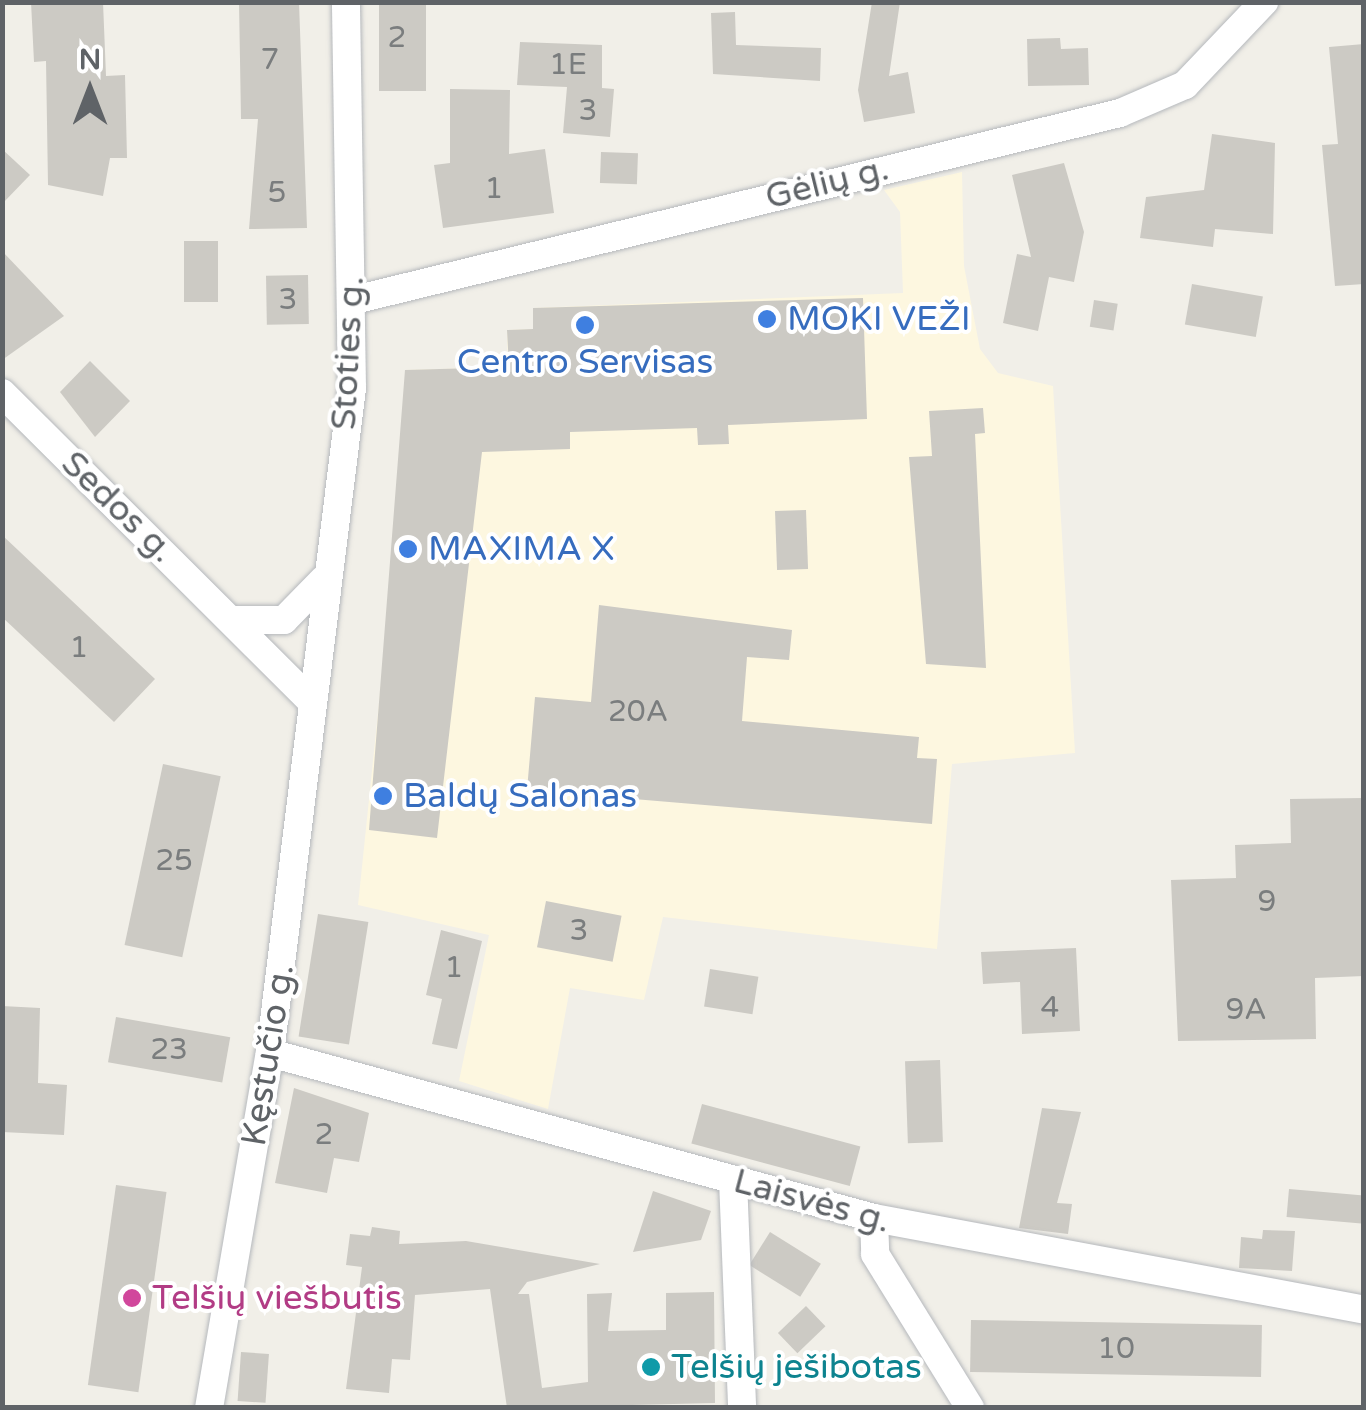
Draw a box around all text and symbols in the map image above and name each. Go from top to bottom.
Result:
house number: 2 [388,20,406,56]
north arrow [40,40,140,140]
house number: 7 [261,42,279,78]
text: N [79,43,101,77]
house number: 1E [549,47,587,83]
house number: 3 [579,93,597,129]
street label: Gėlių g. [761,147,893,219]
house number: 1 [485,171,503,207]
house number: 5 [268,175,286,211]
street label: Stoties g. [323,275,373,431]
house number: 3 [279,282,297,318]
place label: MOKI VEŽI [787,298,971,340]
marker: MOKI VEŽI [756,308,778,330]
marker: Centro Servisas [574,314,596,336]
place label: Centro Servisas [457,341,713,383]
street label: Sedos g. [52,443,184,571]
place label: MAXIMA X [428,528,615,570]
marker: MAXIMA X [397,538,419,560]
house number: 1 [70,630,88,666]
house number: 20A [608,694,668,730]
place label: Baldų Salonas [403,775,637,817]
marker: Baldų Salonas [372,785,394,807]
house number: 25 [155,843,193,879]
house number: 9 [1258,884,1276,920]
house number: 3 [570,913,588,949]
house number: 1 [445,950,463,986]
street label: Kęstučio g. [233,961,303,1149]
house number: 4 [1041,990,1059,1026]
house number: 9A [1225,992,1267,1028]
house number: 23 [150,1032,188,1068]
house number: 2 [315,1117,333,1153]
street label: Laisvės g. [729,1160,895,1242]
place label: Telšių viešbutis [152,1277,402,1319]
marker: Telšių viešbutis [121,1287,143,1309]
house number: 10 [1097,1331,1135,1367]
place label: Telšių ješibotas [671,1346,922,1388]
marker: Telšių ješibotas [640,1356,662,1378]

